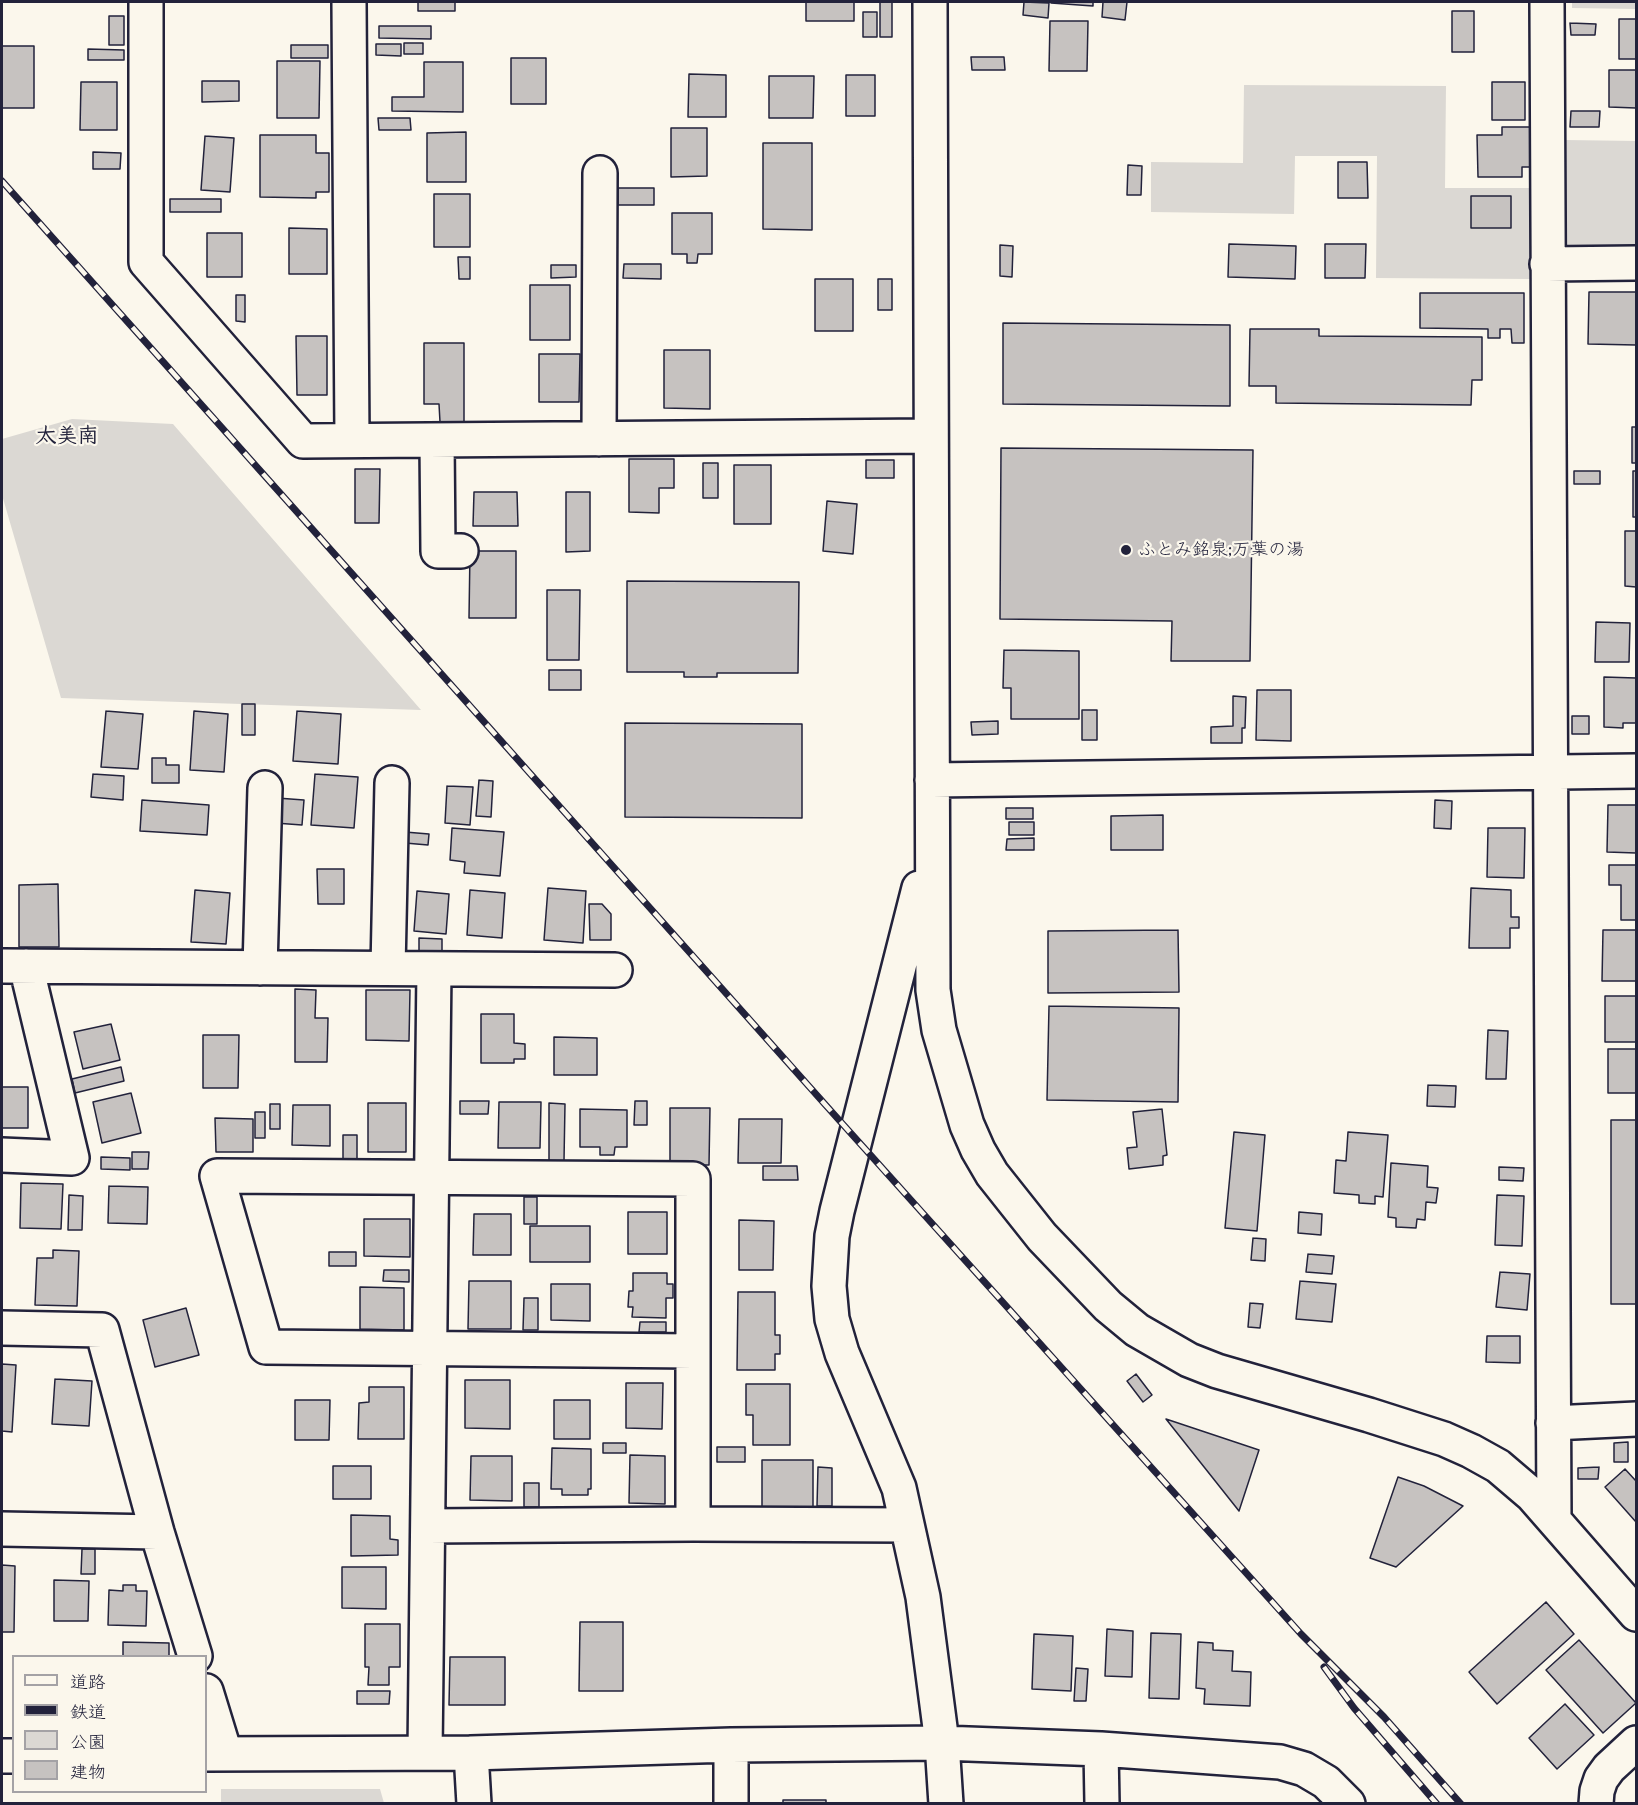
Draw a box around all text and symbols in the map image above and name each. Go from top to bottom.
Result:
district label: 太美南 [36,423,98,449]
place label: ふとみ銘泉;万葉の湯 [1138,539,1304,561]
marker: ふとみ銘泉;万葉の湯 [1119,543,1133,557]
legend [12,1655,207,1793]
text: 道路 [70,1669,106,1694]
text: 鉄道 [70,1699,106,1724]
text: 公園 [70,1729,106,1754]
text: 建物 [70,1759,106,1784]

